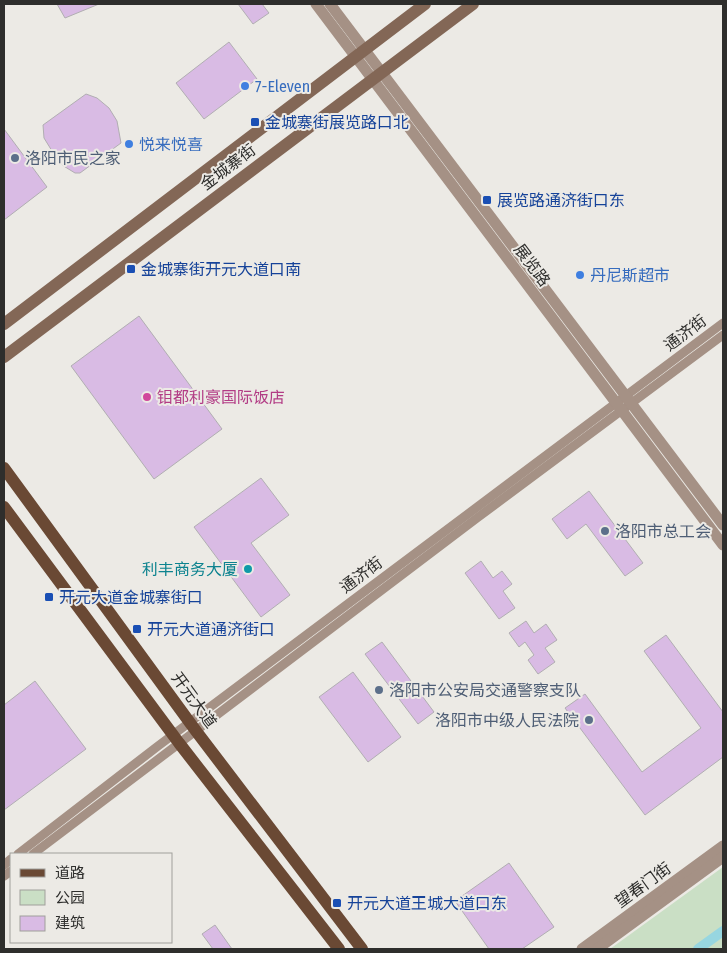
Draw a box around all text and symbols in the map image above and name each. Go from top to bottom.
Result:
place label: 7-Eleven [255,77,310,96]
marker: 7-Eleven [239,80,251,92]
place label: 金城寨街展览路口北 [265,113,409,132]
marker: 金城寨街展览路口北 [249,116,261,128]
place label: 悦来悦喜 [139,135,203,154]
marker: 悦来悦喜 [123,138,135,150]
street label: 金城寨街 [197,140,259,194]
place label: 洛阳市民之家 [25,149,121,168]
marker: 洛阳市民之家 [9,152,21,164]
place label: 展览路通济街口东 [497,191,625,210]
marker: 展览路通济街口东 [481,194,493,206]
street label: 展览路 [510,240,554,290]
place label: 金城寨街开元大道口南 [141,260,301,279]
marker: 金城寨街开元大道口南 [125,263,137,275]
place label: 丹尼斯超市 [590,266,670,285]
marker: 丹尼斯超市 [574,269,586,281]
street label: 通济街 [660,311,710,355]
place label: 钼都利豪国际饭店 [157,388,285,407]
marker: 钼都利豪国际饭店 [141,391,153,403]
place label: 洛阳市总工会 [615,522,711,541]
marker: 洛阳市总工会 [599,525,611,537]
street label: 通济街 [336,553,386,597]
place label: 利丰商务大厦 [142,560,238,579]
marker: 利丰商务大厦 [242,563,254,575]
place label: 开元大道金城寨街口 [59,588,203,607]
marker: 开元大道金城寨街口 [43,591,55,603]
place label: 开元大道通济街口 [147,620,275,639]
marker: 开元大道通济街口 [131,623,143,635]
street label: 开元大道 [168,669,220,731]
place label: 洛阳市公安局交通警察支队 [389,681,581,700]
marker: 洛阳市公安局交通警察支队 [373,684,385,696]
place label: 洛阳市中级人民法院 [435,711,579,730]
marker: 洛阳市中级人民法院 [583,714,595,726]
legend [10,853,172,943]
street label: 望春门街 [612,859,674,911]
text: 道路 [55,864,85,882]
text: 公园 [55,889,85,907]
place label: 开元大道王城大道口东 [347,894,507,913]
marker: 开元大道王城大道口东 [331,897,343,909]
text: 建筑 [55,914,85,932]

